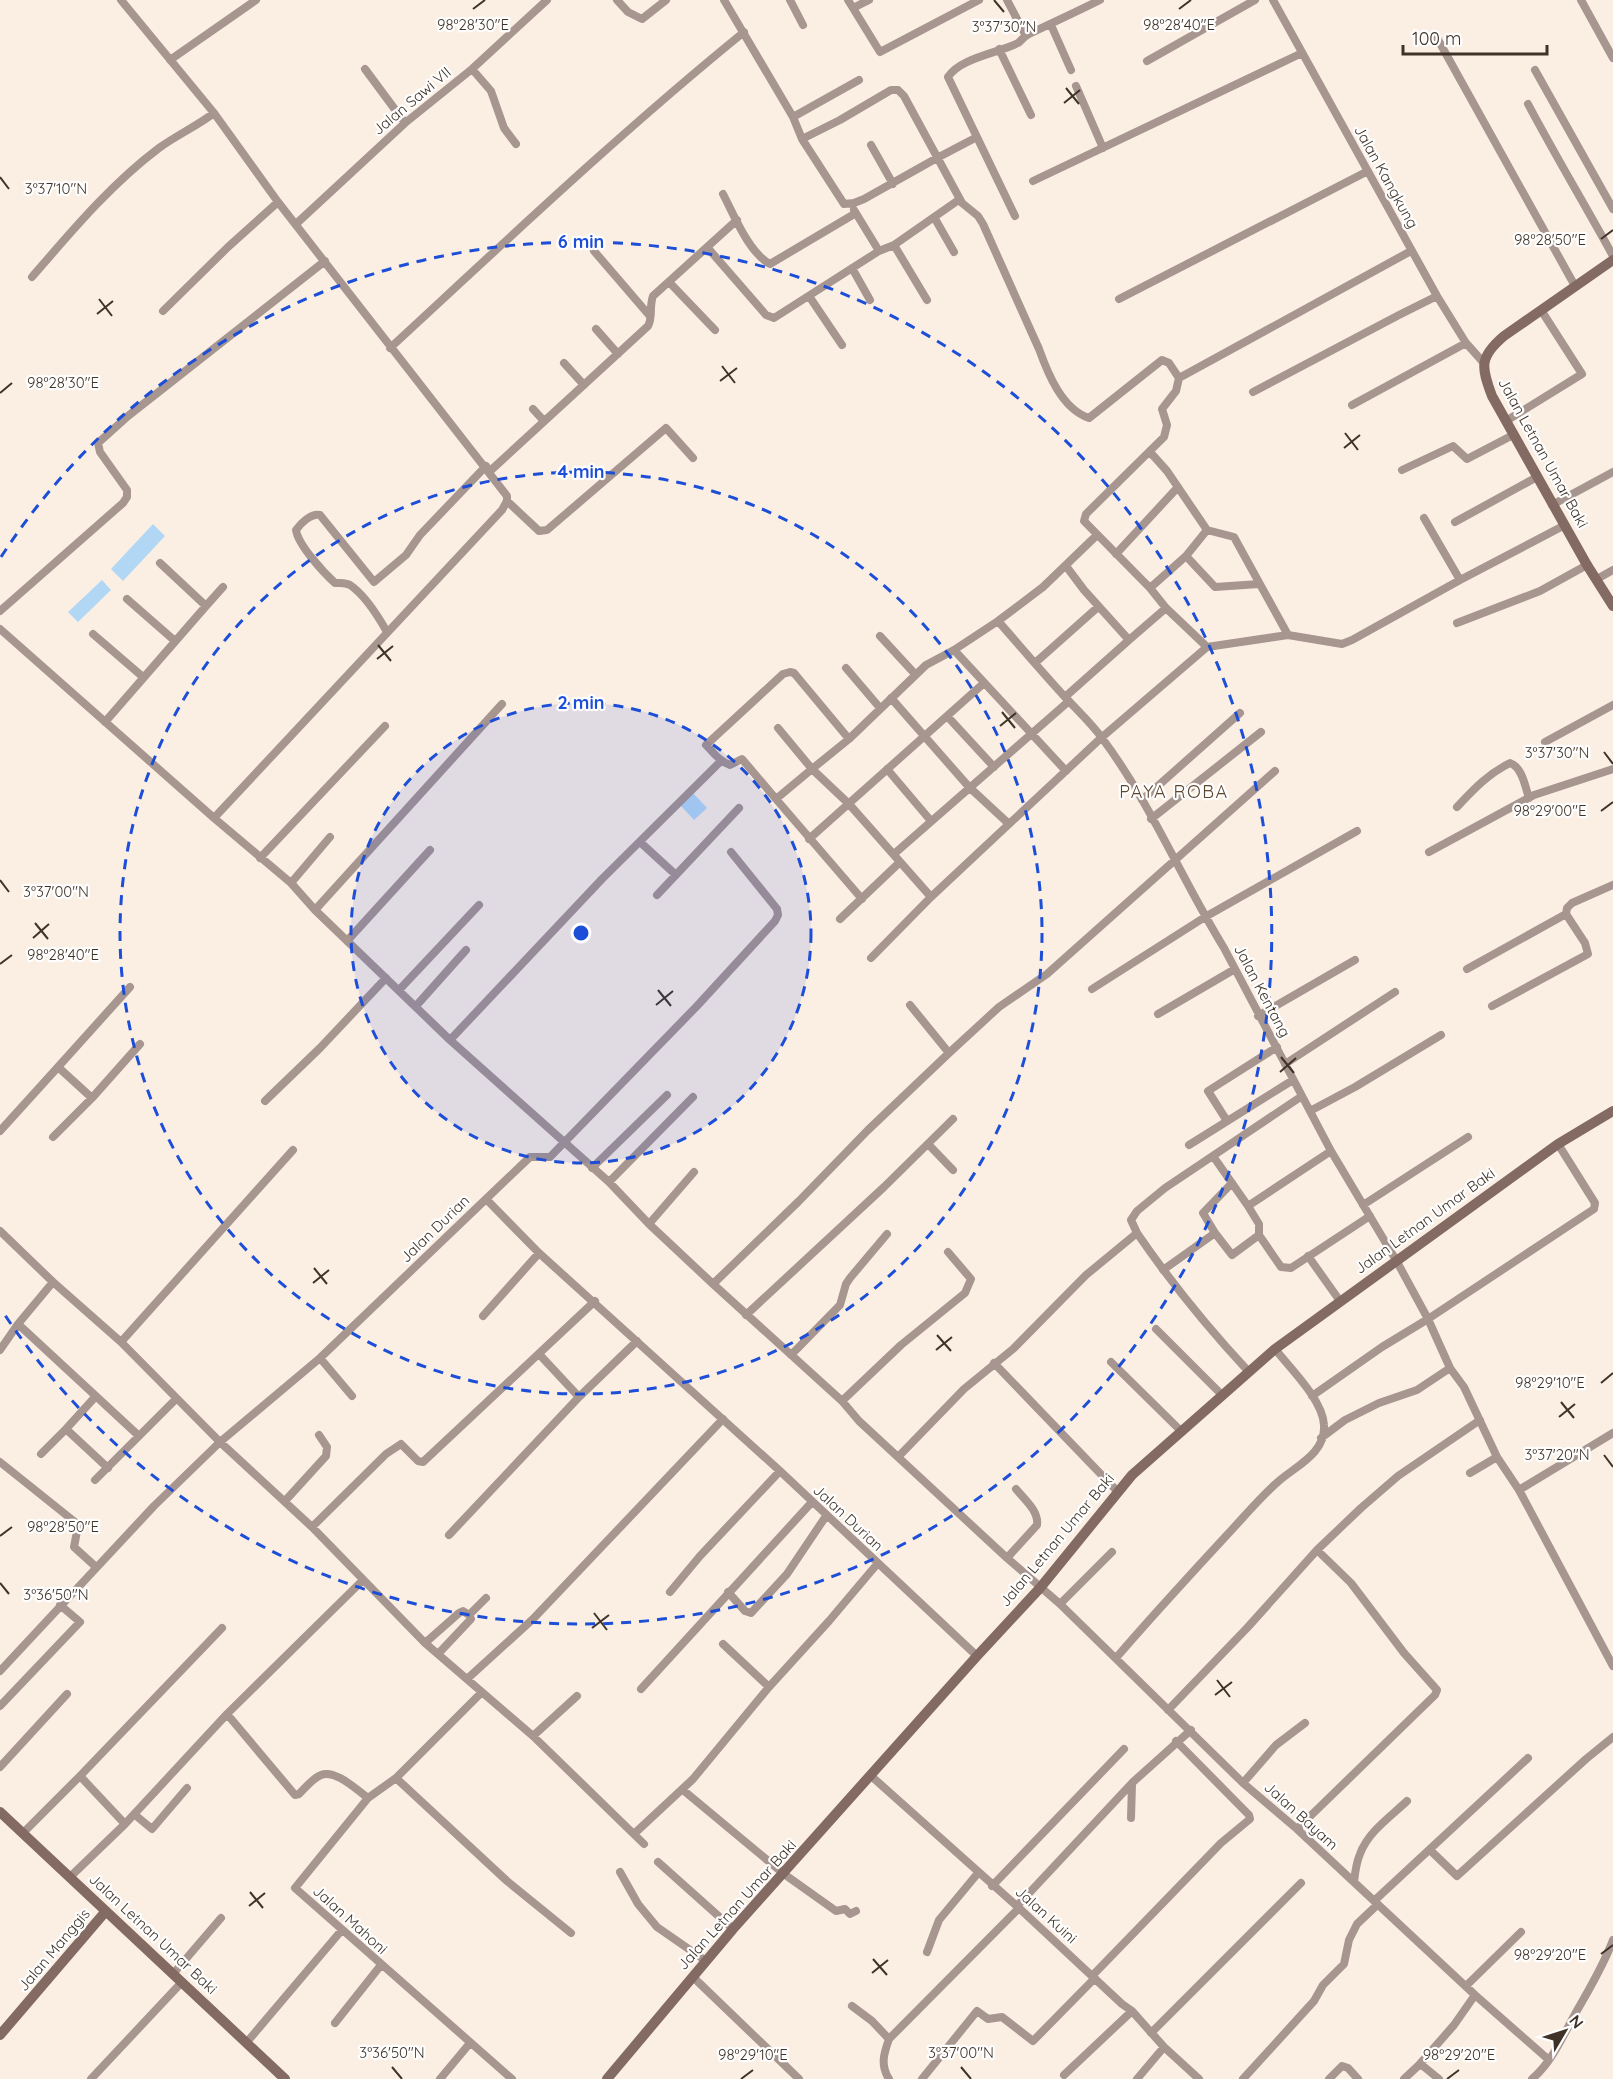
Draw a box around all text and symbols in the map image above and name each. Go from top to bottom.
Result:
text: 98°28'30"E [437,15,509,34]
text: 98°28'40"E [1143,15,1215,34]
text: 3°37'30"N [972,17,1036,36]
scale bar [1403,18,1547,56]
text: 100 m [1412,27,1461,50]
street label: Jalan Sawi VII [369,62,455,139]
street label: Jalan Kangkung [1350,122,1423,232]
text: 3°37'10"N [25,179,87,198]
text: 6 min [558,230,604,253]
text: 98°28'50"E [1514,230,1586,249]
text: 98°28'30"E [27,373,99,392]
street label: Jalan Letnan Umar Baki [1494,374,1593,531]
text: 4 min [557,460,605,483]
text: 2 min [558,691,604,714]
text: 3°37'30"N [1525,743,1589,762]
district label: PAYA ROBA [1119,780,1229,803]
text: 98°29'00"E [1513,801,1587,820]
text: 3°37'00"N [23,882,89,901]
centre of rings [571,923,591,943]
street label: Jalan Kentang [1230,941,1295,1040]
text: 98°28'40"E [27,945,99,964]
street label: Jalan Letnan Umar Baki [1351,1163,1498,1278]
street label: Jalan Durian [396,1191,473,1266]
text: 98°29'10"E [1515,1373,1585,1392]
text: 3°37'20"N [1524,1445,1590,1464]
street label: Jalan Letnan Umar Baki [995,1469,1118,1610]
street label: Jalan Durian [809,1480,887,1555]
text: 98°28'50"E [27,1517,99,1536]
text: 3°36'50"N [23,1585,89,1604]
street label: Jalan Bayam [1260,1777,1342,1854]
street label: Jalan Letnan Umar Baki [673,1836,800,1974]
street label: Jalan Letnan Umar Baki [85,1869,221,1998]
street label: Jalan Mahoni [309,1881,392,1958]
street label: Jalan Kuini [1012,1882,1081,1947]
street label: Jalan Manggis [14,1904,94,1995]
text: 98°29'20"E [1514,1945,1586,1964]
north arrow [1535,2001,1595,2061]
text: N [1565,2011,1588,2032]
text: 3°36'50"N [359,2043,425,2062]
text: 3°37'00"N [928,2043,994,2062]
text: 98°29'10"E [718,2045,788,2064]
text: 98°29'20"E [1423,2045,1495,2064]

